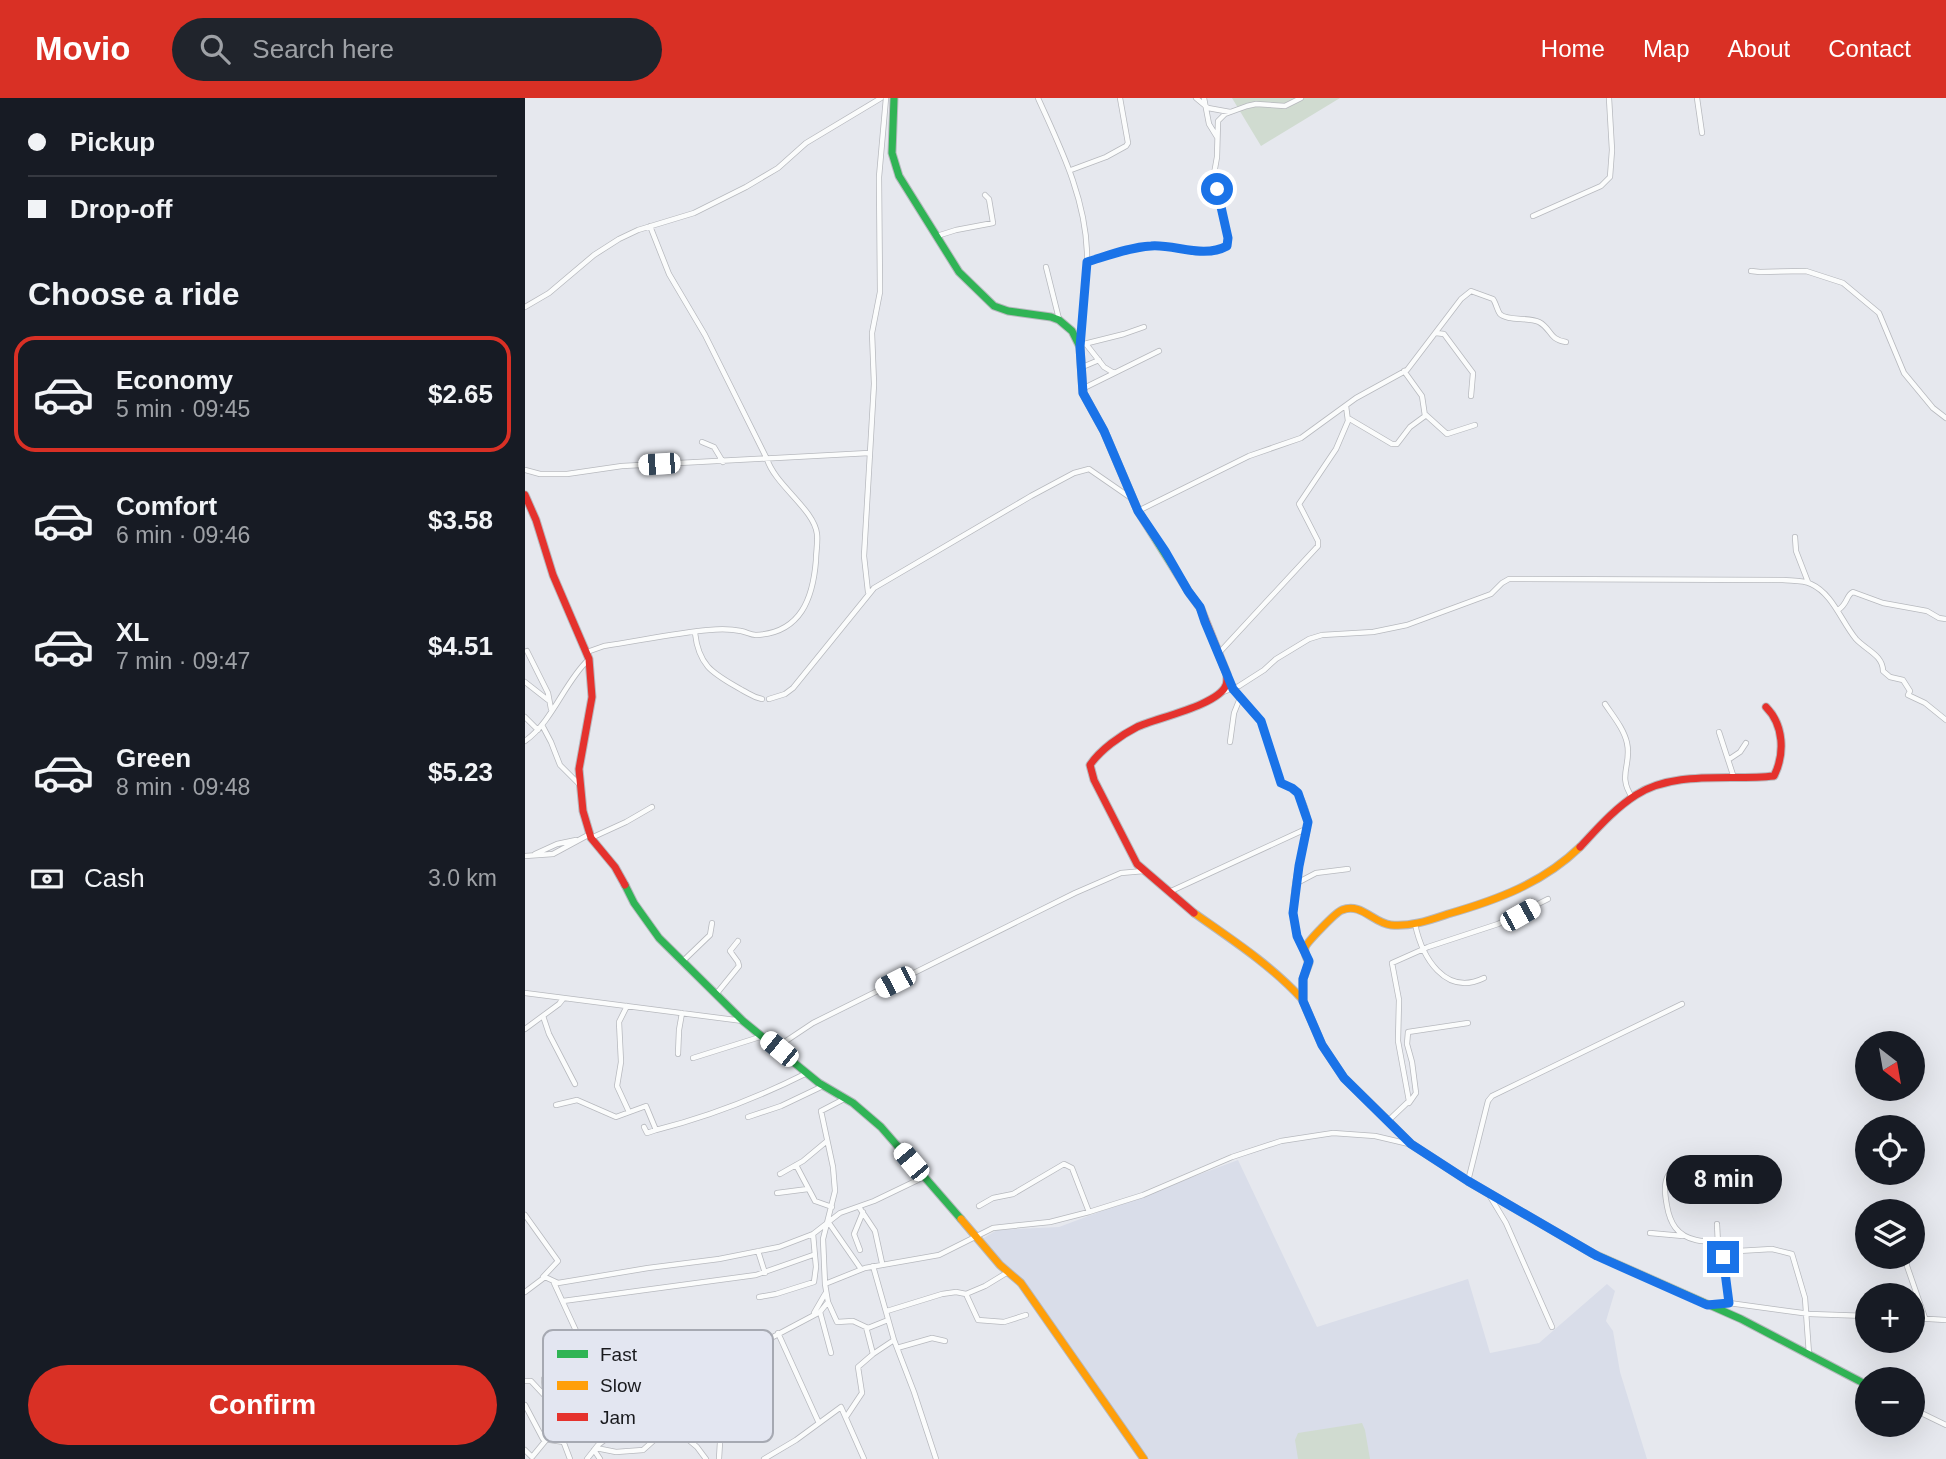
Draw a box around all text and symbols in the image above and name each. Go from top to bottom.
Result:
search box [172,18,662,81]
text: Movio [35,30,130,67]
icon: search [196,30,234,68]
text: Search here [252,34,394,64]
text: Home [1541,35,1605,62]
text: Map [1643,35,1690,62]
text: About [1728,35,1790,62]
text: Contact [1828,35,1911,62]
text: Pickup [70,127,155,157]
route start [1201,173,1233,205]
text: Drop-off [70,194,173,224]
text: Choose a ride [28,276,240,312]
icon: car [32,363,95,426]
text: Economy [116,365,233,395]
text: $2.65 [428,379,493,409]
text: 5 min · 09:45 [116,396,250,422]
car [638,452,681,476]
icon: car [32,489,95,552]
text: Comfort [116,491,217,521]
text: $3.58 [428,505,493,535]
text: 6 min · 09:46 [116,522,250,548]
icon: car [32,615,95,678]
text: XL [116,617,149,647]
text: $4.51 [428,631,493,661]
text: 7 min · 09:47 [116,648,250,674]
icon: car [32,741,95,804]
text: Green [116,743,191,773]
text: $5.23 [428,757,493,787]
text: 8 min · 09:48 [116,774,250,800]
icon: cash [28,860,66,898]
text: Cash [84,863,145,893]
text: 3.0 km [428,865,497,891]
car [1497,896,1544,934]
car [872,963,919,1001]
car [757,1028,802,1070]
north arrow [1855,1031,1925,1101]
map controls [1855,1031,1925,1437]
button: locate [1855,1115,1925,1185]
car [890,1139,933,1185]
callout: 8 min [1665,1156,1781,1204]
text: 8 min [1694,1166,1754,1192]
button: layers [1855,1199,1925,1269]
route end [1707,1241,1739,1273]
button: + [1855,1283,1925,1353]
legend [543,1330,773,1442]
text: Fast [600,1344,638,1365]
button: Confirm [28,1365,497,1445]
button: − [1855,1367,1925,1437]
text: Slow [600,1375,641,1396]
text: Jam [600,1407,636,1428]

